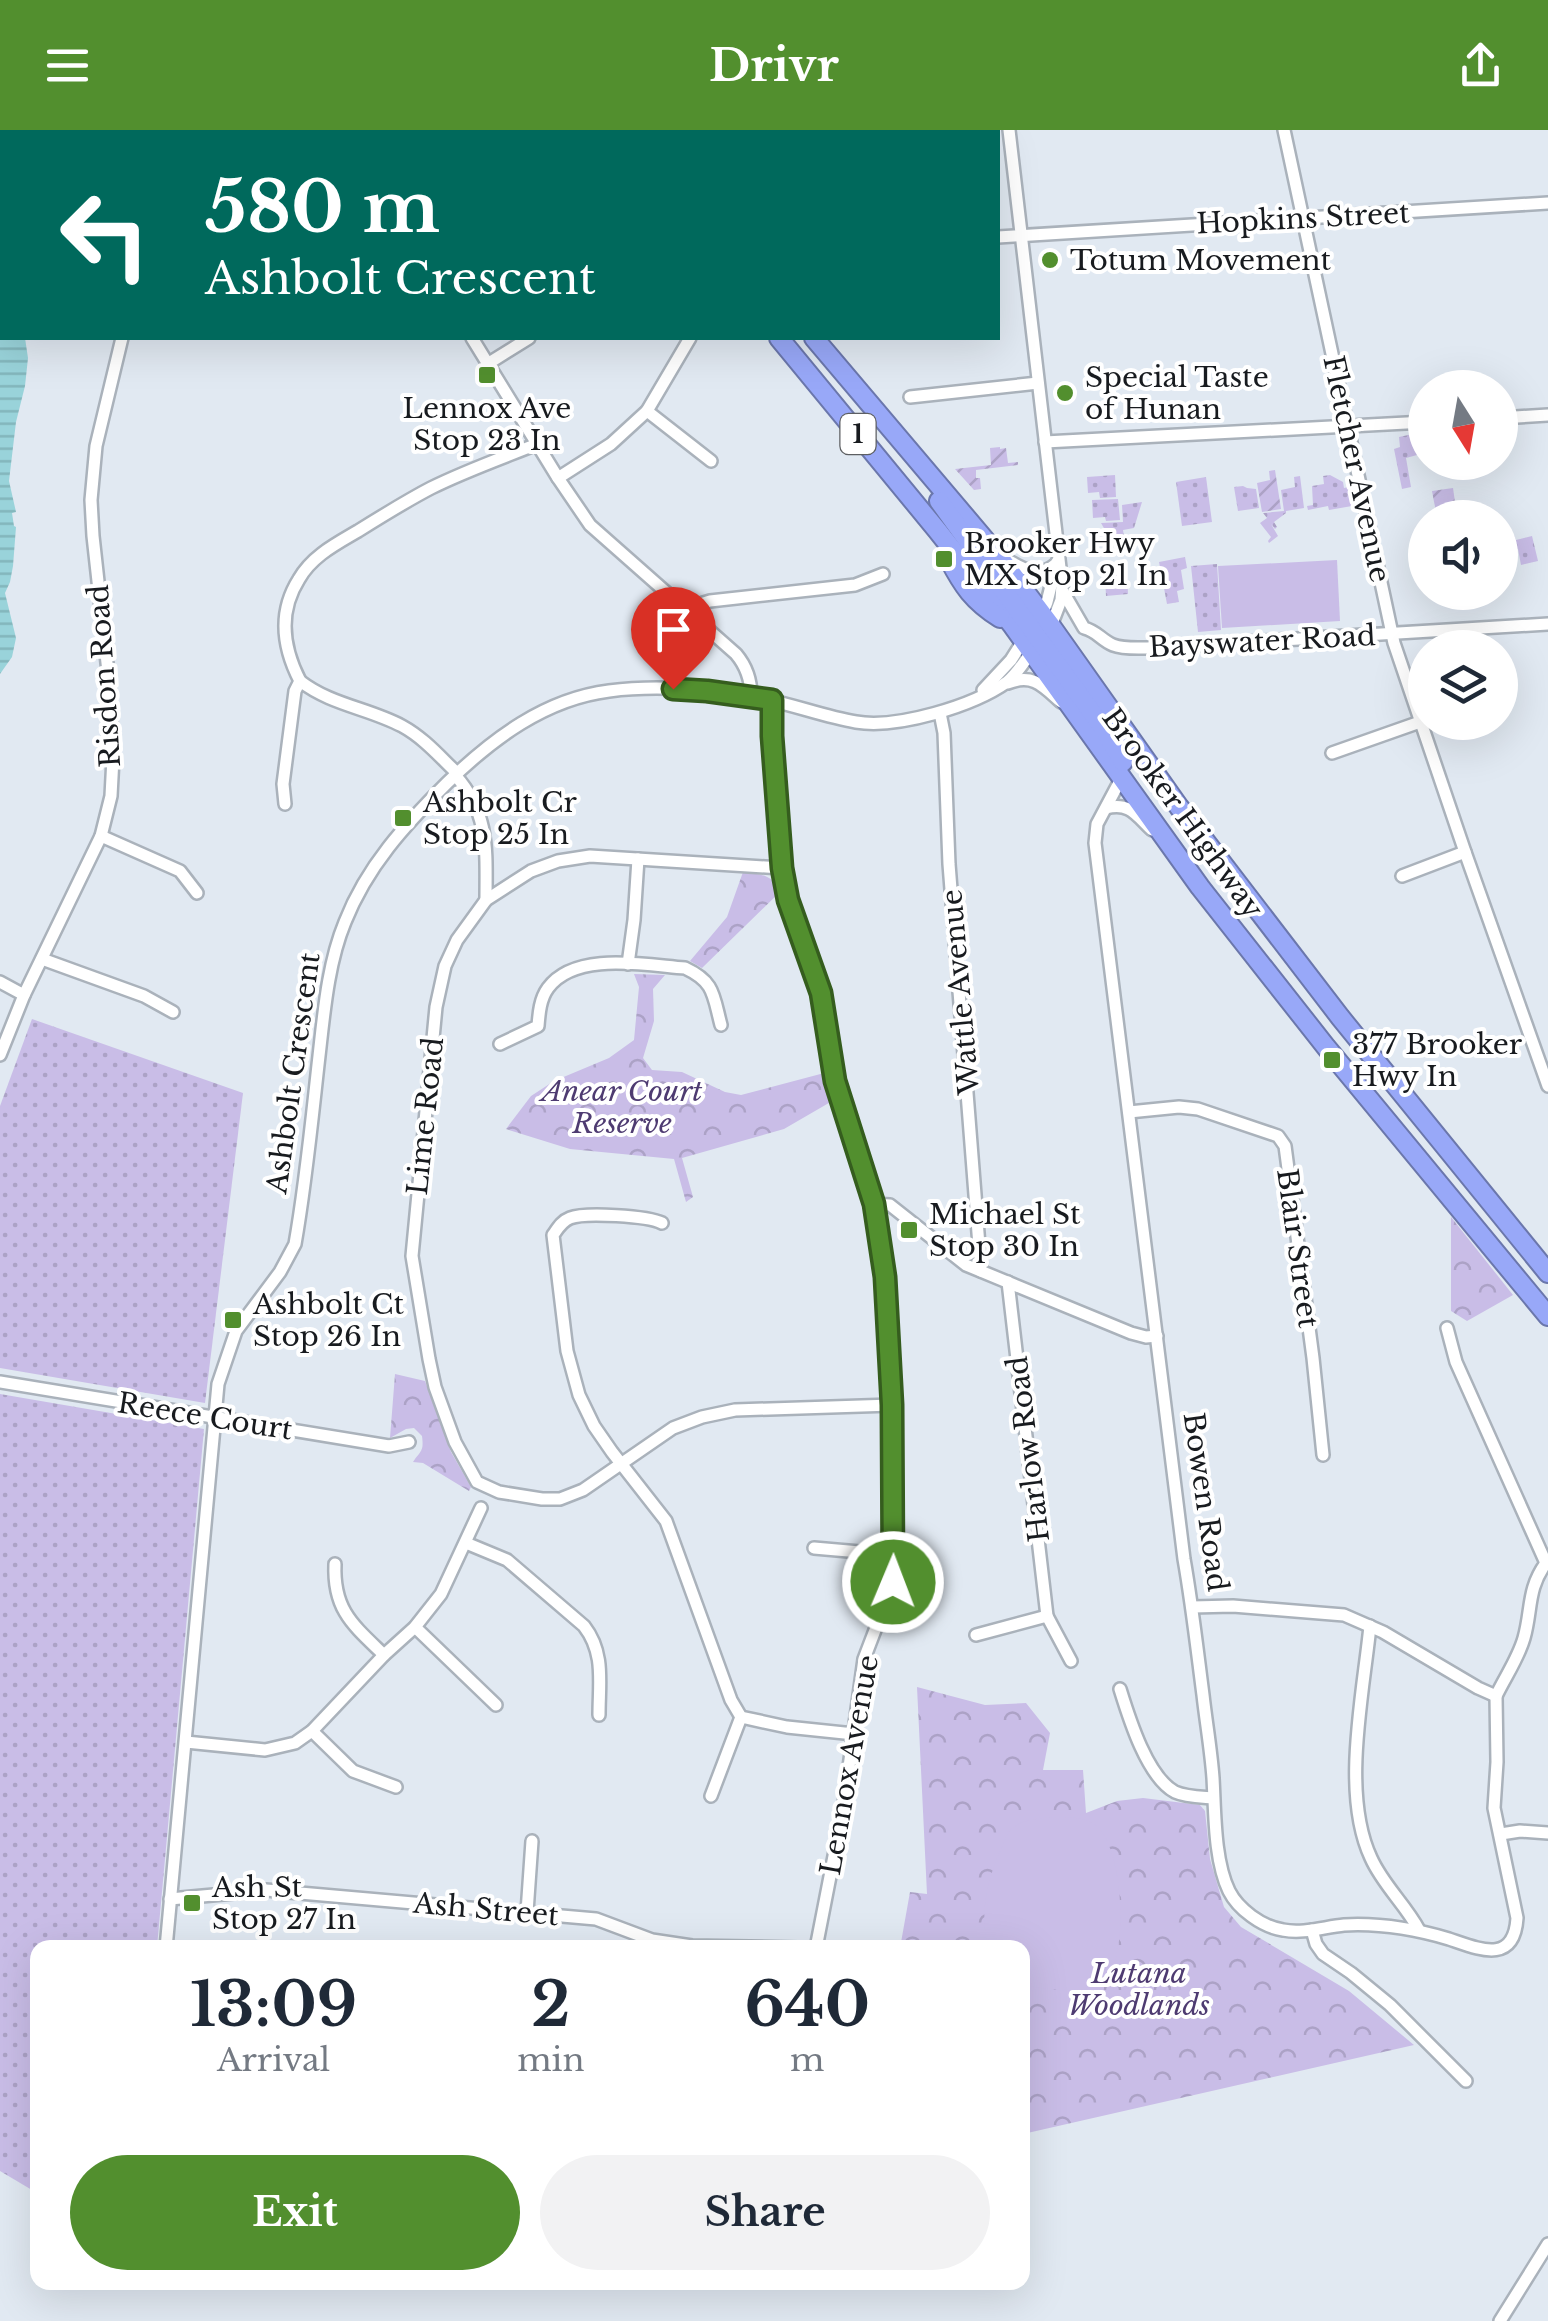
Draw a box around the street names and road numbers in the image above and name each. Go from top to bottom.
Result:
street label: Hopkins Street [1195,195,1411,242]
street label: Fletcher Avenue [1315,352,1398,586]
road number: 1 [840,414,876,454]
street label: Risdon Road [81,583,128,769]
street label: Bayswater Road [1148,618,1377,665]
street label: Brooker Highway [1095,701,1271,925]
street label: Wattle Avenue [934,888,987,1097]
street label: Ashbolt Crescent [259,950,328,1197]
street label: Lime Road [400,1035,451,1197]
street label: Blair Street [1269,1166,1326,1330]
street label: Harlow Road [1000,1354,1057,1544]
street label: Reece Court [115,1385,295,1448]
street label: Bowen Road [1176,1410,1235,1594]
street label: Lennox Avenue [813,1652,886,1878]
street label: Ash Street [411,1886,561,1933]

